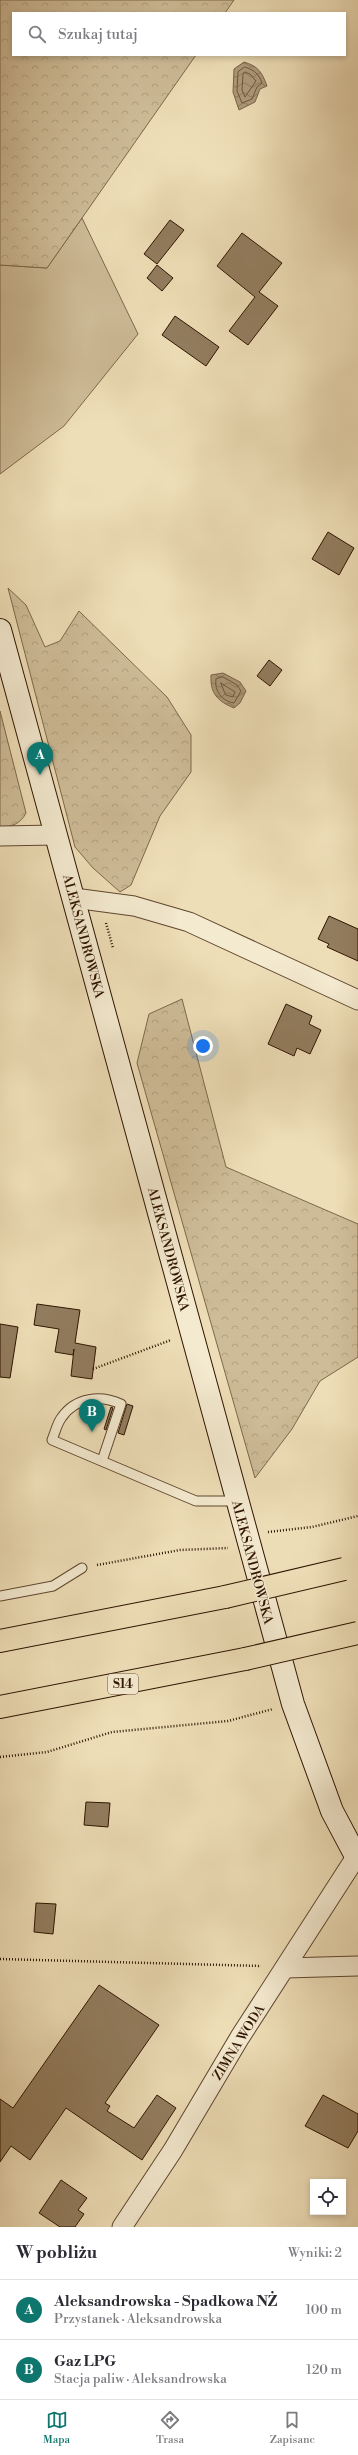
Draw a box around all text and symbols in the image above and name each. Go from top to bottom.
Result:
search box [12,12,346,56]
icon: search [26,23,48,45]
text: Szukaj tutaj [58,25,138,44]
pin: A [27,742,53,775]
street label: ALEKSANDROWSKA [59,872,108,1001]
your location [193,1036,213,1056]
street label: ALEKSANDROWSKA [144,1185,193,1314]
pin: B [79,1399,105,1432]
street label: ALEKSANDROWSKA [228,1498,277,1627]
road number: S14 [108,1674,138,1694]
street label: ZIMNA WODA [209,2001,269,2083]
map controls [310,2179,346,2215]
button: locate [310,2179,346,2215]
text: W pobliżu [16,2242,97,2264]
text: Wyniki: 2 [288,2245,342,2261]
text: Aleksandrowska - Spadkowa NŻ [54,2292,277,2311]
text: A [24,2302,34,2318]
text: 100 m [306,2302,342,2318]
text: Przystanek · Aleksandrowska [54,2311,222,2327]
text: Gaz LPG [54,2352,116,2371]
text: B [24,2362,34,2378]
text: 120 m [306,2362,342,2378]
text: Stacja paliw · Aleksandrowska [54,2371,227,2387]
tab: Mapa [43,2409,70,2447]
tab: Trasa [156,2409,184,2447]
tab: Zapisane [270,2409,315,2447]

